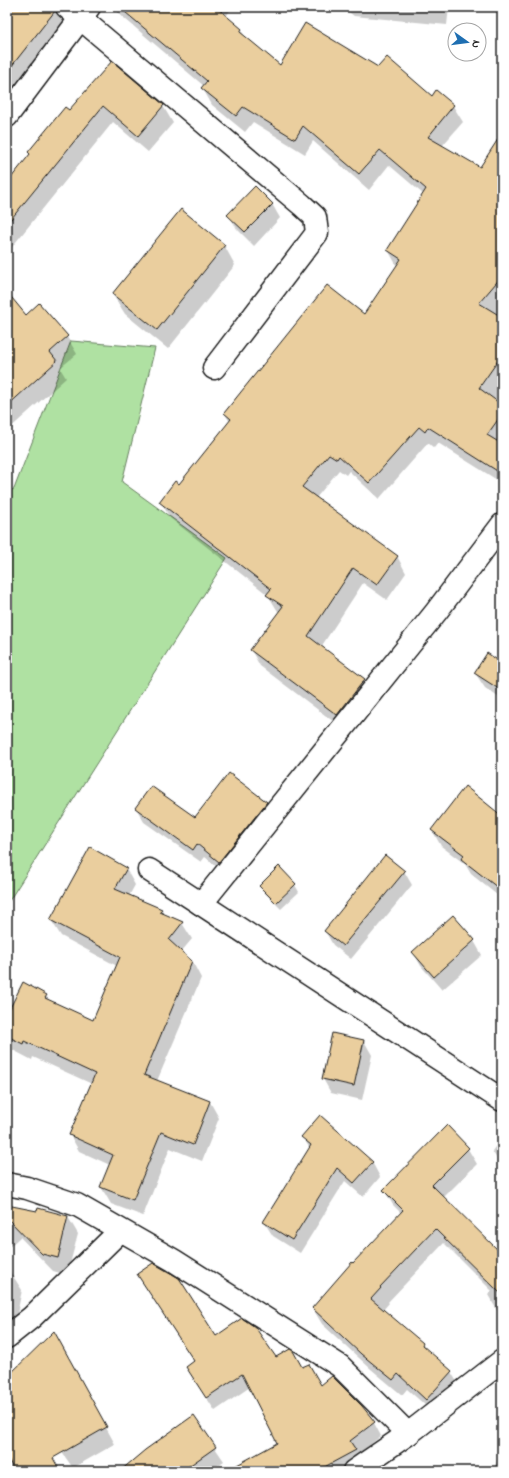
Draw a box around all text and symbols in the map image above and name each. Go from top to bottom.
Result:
north arrow [447,22,487,62]
text: N [467,39,484,50]

